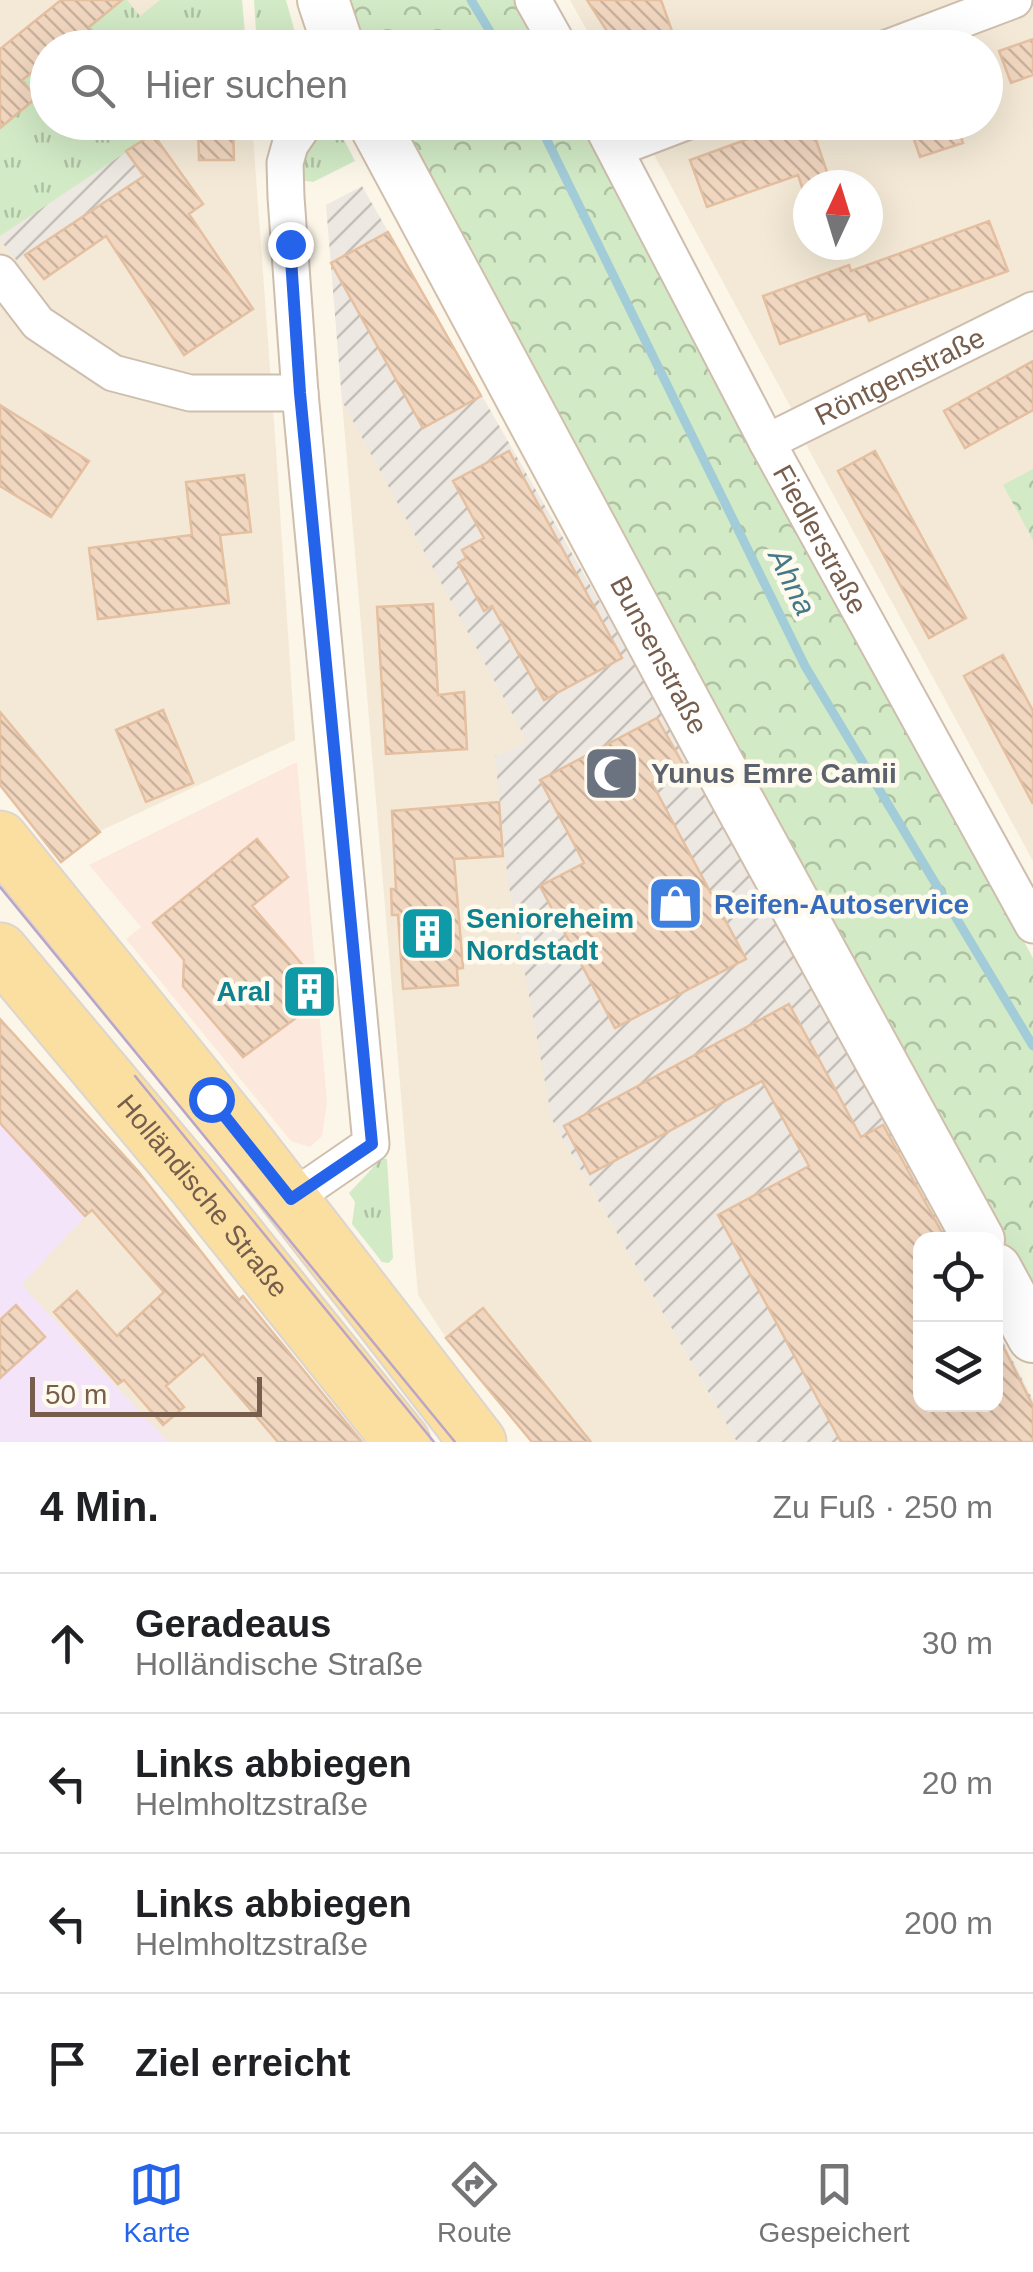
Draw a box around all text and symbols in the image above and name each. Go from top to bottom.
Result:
search box [30,30,1003,140]
icon: search [65,58,120,113]
text: Hier suchen [145,64,348,106]
north arrow [793,170,883,260]
route end [268,222,314,268]
street label: Röntgenstraße [810,322,990,432]
street label: Fiedlerstraße [767,460,874,619]
water label: Ahna [761,541,823,621]
street label: Bunsenstraße [604,571,714,739]
mosque icon: Yunus Emre Camii [582,743,642,803]
place label: Yunus Emre Camii [651,758,897,789]
shop icon: Reifen-Autoservice [645,874,705,934]
place label: Reifen-Autoservice [714,889,969,920]
place label: Senioreheim Nordstadt [466,903,634,966]
building icon: Senioreheim Nordstadt [397,904,457,964]
building icon: Aral [280,961,340,1021]
place label: Aral [217,976,271,1007]
route start [189,1077,235,1123]
street label: Holländische Straße [111,1088,295,1303]
map controls [913,1232,1003,1412]
button: locate [913,1232,1003,1322]
button: layers [913,1322,1003,1412]
scale bar [30,1372,262,1416]
text: 50 m [45,1379,107,1410]
text: 4 Min. [40,1483,159,1530]
text: Zu Fuß · 250 m [773,1489,993,1525]
text: Geradeaus [135,1603,331,1645]
icon: ahead [40,1616,95,1671]
text: 30 m [922,1625,993,1661]
text: Holländische Straße [135,1646,423,1682]
text: Links abbiegen [135,1743,412,1785]
icon: left [40,1756,95,1811]
text: 20 m [922,1765,993,1801]
text: Helmholtzstraße [135,1786,368,1822]
text: Links abbiegen [135,1883,412,1925]
icon: left [40,1896,95,1951]
text: 200 m [904,1905,993,1941]
text: Helmholtzstraße [135,1926,368,1962]
icon: arrive [40,2036,95,2091]
text: Ziel erreicht [135,2042,350,2084]
tab: Karte [123,2157,190,2249]
tab: Route [437,2157,512,2249]
tab: Gespeichert [759,2157,910,2249]

